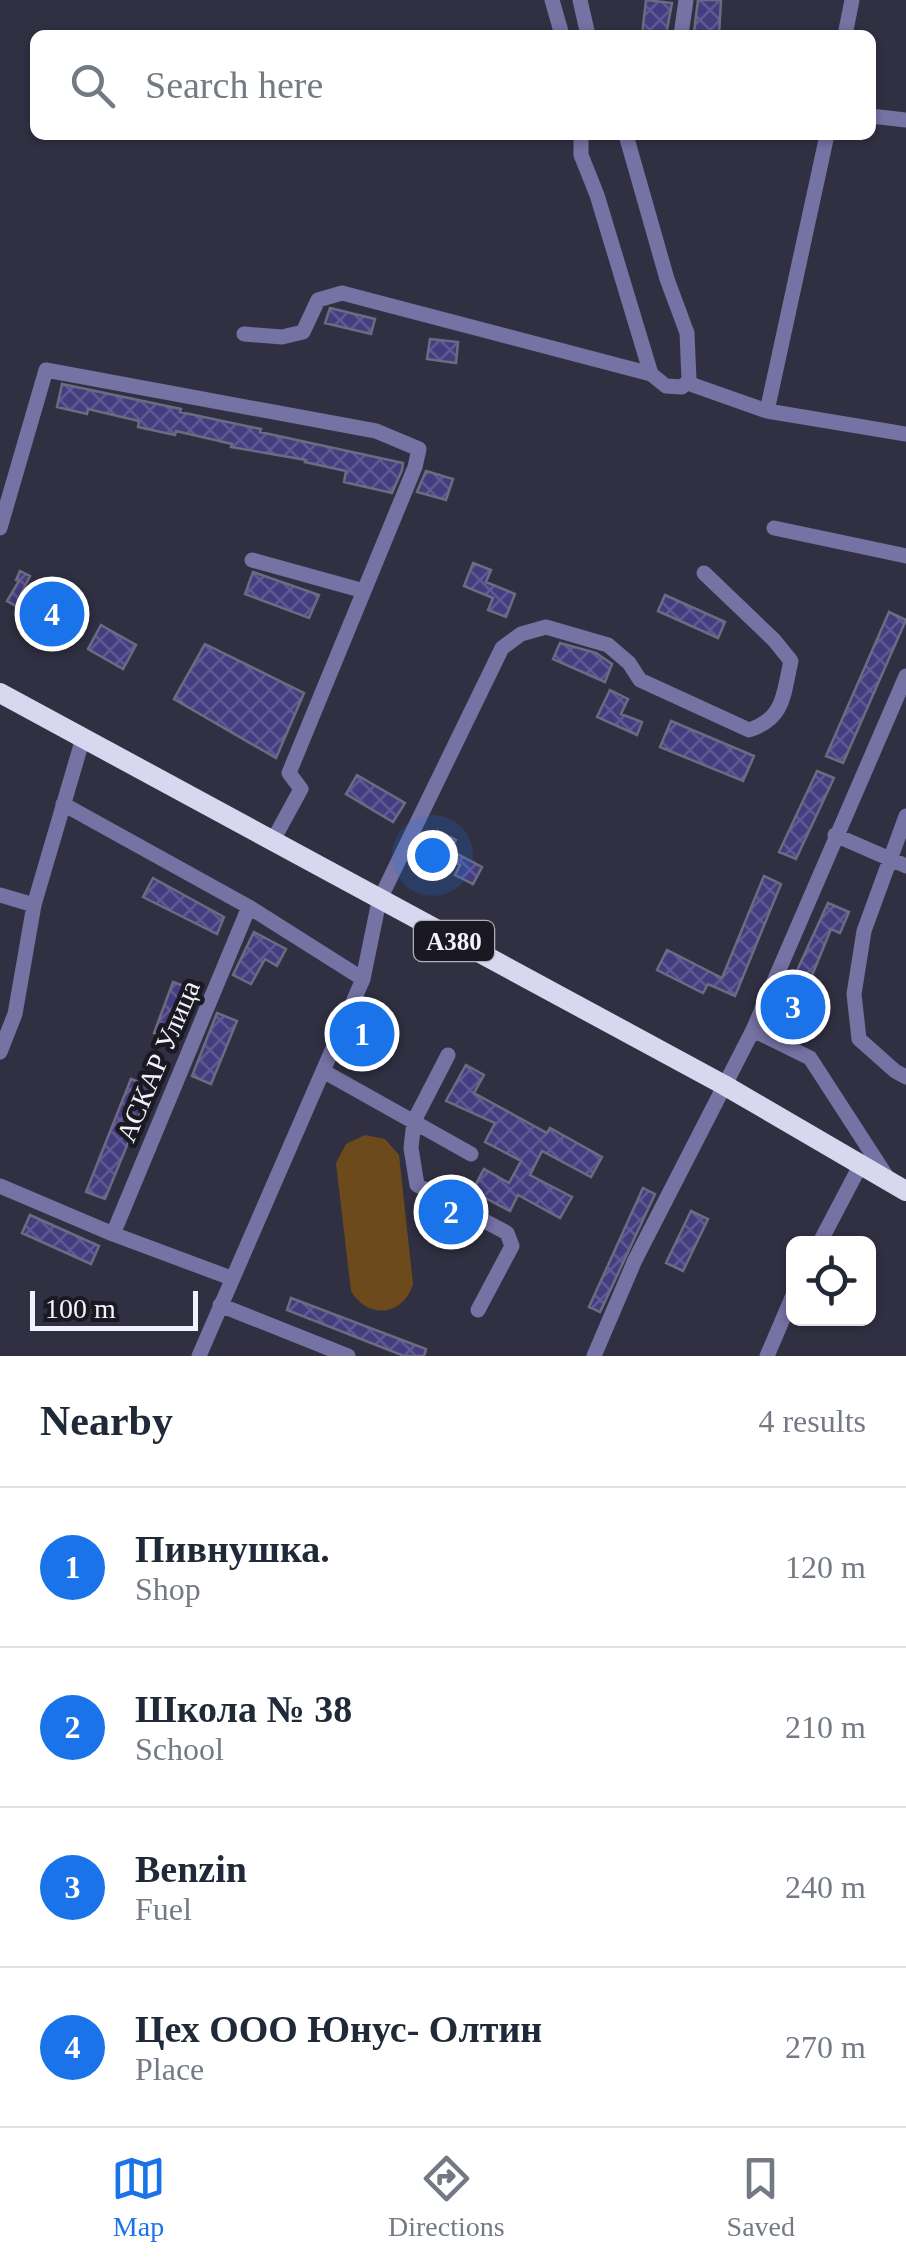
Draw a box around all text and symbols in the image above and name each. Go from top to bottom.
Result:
search box [30,30,876,140]
icon: search [65,58,120,113]
text: Search here [145,64,323,106]
pin: 4 [20,576,84,652]
your location [407,830,458,881]
road number: A380 [414,921,494,961]
pin: 3 [760,970,826,1044]
street label: АСКАР Улица [110,975,206,1146]
pin: 1 [330,996,394,1072]
pin: 2 [418,1174,484,1250]
map controls [786,1236,876,1326]
button: locate [786,1236,876,1326]
scale bar [30,1286,198,1330]
text: 100 m [45,1293,116,1324]
text: Nearby [40,1398,173,1444]
text: 4 results [758,1403,866,1439]
text: Пивнушка. [135,1528,330,1570]
text: 1 [65,1549,81,1585]
text: 120 m [785,1549,866,1585]
text: Shop [135,1571,201,1607]
text: Школа № 38 [135,1688,352,1730]
text: 2 [65,1709,81,1745]
text: 210 m [785,1709,866,1745]
text: School [135,1731,224,1767]
text: Benzin [135,1848,247,1890]
text: 3 [65,1869,81,1905]
text: 240 m [785,1869,866,1905]
text: Fuel [135,1891,192,1927]
text: Цех ООО Юнус- Олтин [135,2008,542,2050]
text: 4 [65,2029,81,2065]
text: 270 m [785,2029,866,2065]
text: Place [135,2051,204,2087]
tab: Map [111,2151,166,2243]
tab: Directions [388,2151,505,2243]
tab: Saved [727,2151,795,2243]

